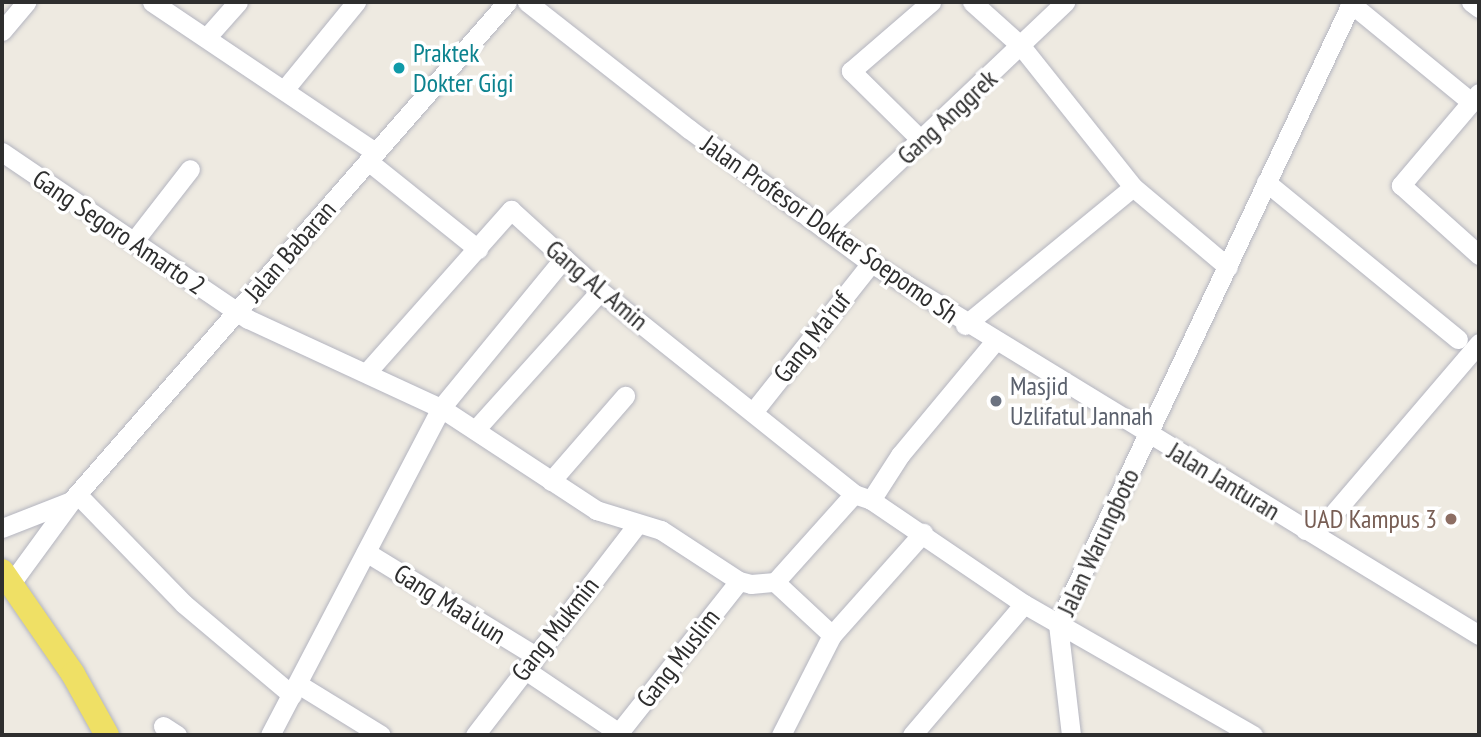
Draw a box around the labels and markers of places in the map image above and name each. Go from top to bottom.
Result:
place label: Praktek Dokter Gigi [413,37,514,98]
marker: Praktek Dokter Gigi [391,60,407,76]
place label: Masjid Uzlifatul Jannah [1010,370,1153,432]
marker: Masjid Uzlifatul Jannah [988,393,1004,409]
place label: UAD Kampus 3 [1304,503,1437,535]
marker: UAD Kampus 3 [1443,511,1459,527]

